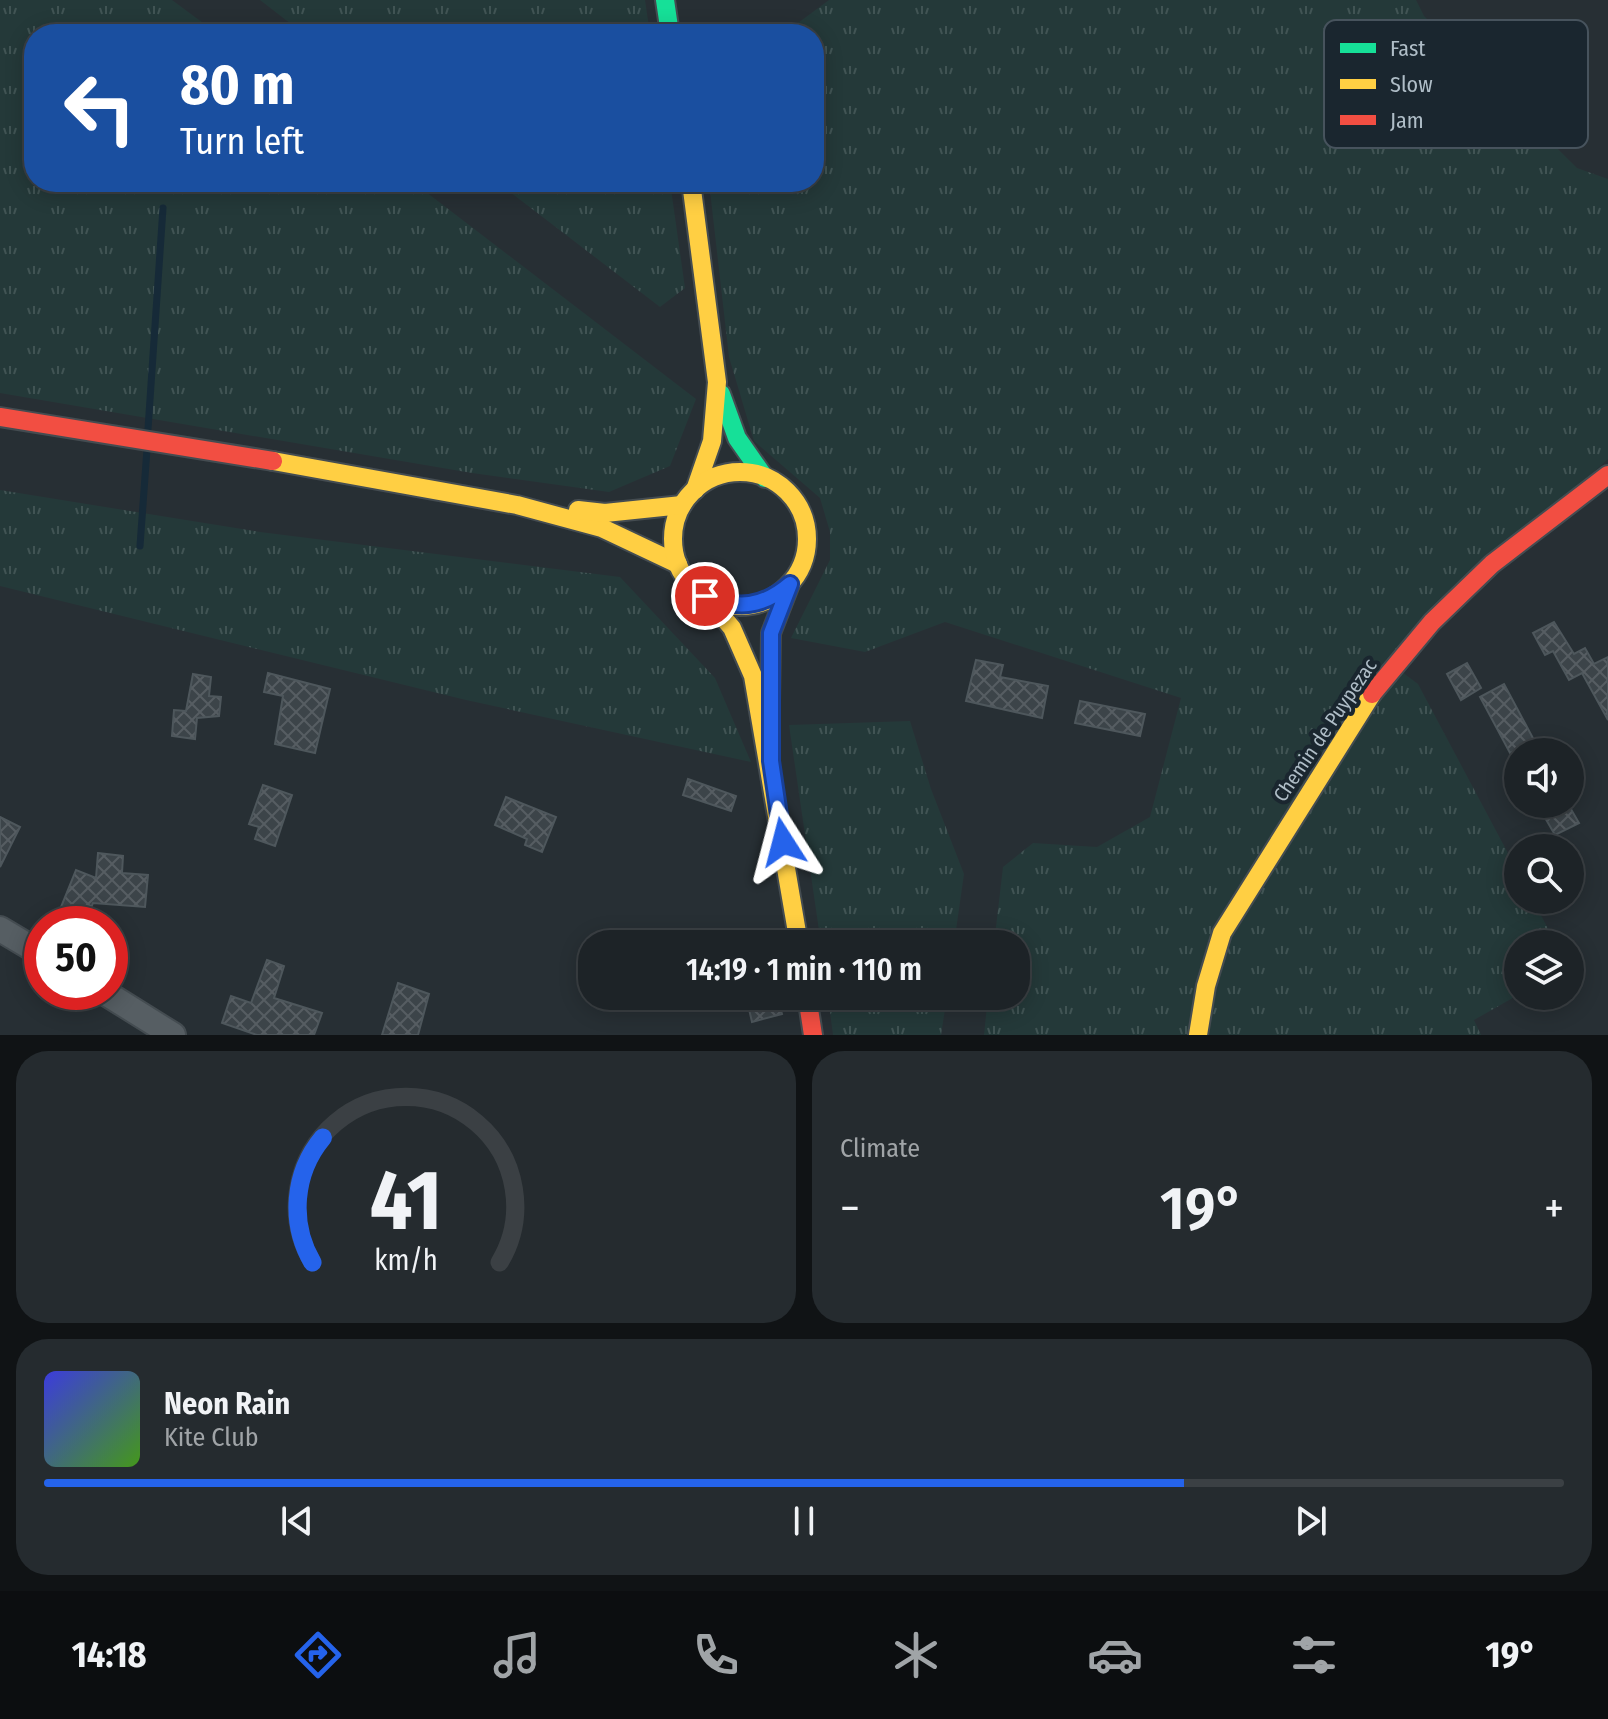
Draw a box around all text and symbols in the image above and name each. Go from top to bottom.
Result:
legend [1324,20,1588,148]
text: Fast [1390,35,1426,62]
text: 80 m [180,52,295,119]
icon: left [48,56,152,160]
text: Slow [1390,71,1433,98]
text: Jam [1390,107,1424,134]
text: Turn left [180,120,304,164]
pin [671,562,739,630]
icon: arrive [683,574,727,618]
street label: Chemin de Puypezac [1268,654,1382,806]
map controls [1504,738,1584,1010]
button: sound [1504,738,1584,818]
position arrow [741,800,825,884]
button: search [1504,834,1584,914]
speed limit sign: 50 [24,906,128,1010]
button: layers [1504,930,1584,1010]
text: 14:19 · 1 min · 110 m [686,952,922,988]
text: Climate [840,1133,920,1164]
text: 41 [370,1151,442,1251]
text: 19° [1160,1173,1244,1245]
text: − [840,1182,860,1235]
text: + [1544,1182,1564,1235]
text: km/h [374,1243,438,1278]
text: Neon Rain [164,1386,290,1422]
text: Kite Club [164,1422,259,1453]
icon: previous [275,1499,319,1543]
icon: pause [782,1499,826,1543]
icon: next [1289,1499,1333,1543]
icon: directions [290,1627,346,1683]
icon: music [489,1627,545,1683]
icon: phone [688,1627,744,1683]
icon: climate [888,1627,944,1683]
icon: car [1087,1627,1143,1683]
icon: filters [1286,1627,1342,1683]
text: 14:18 [72,1633,147,1677]
text: 19° [1486,1633,1536,1677]

